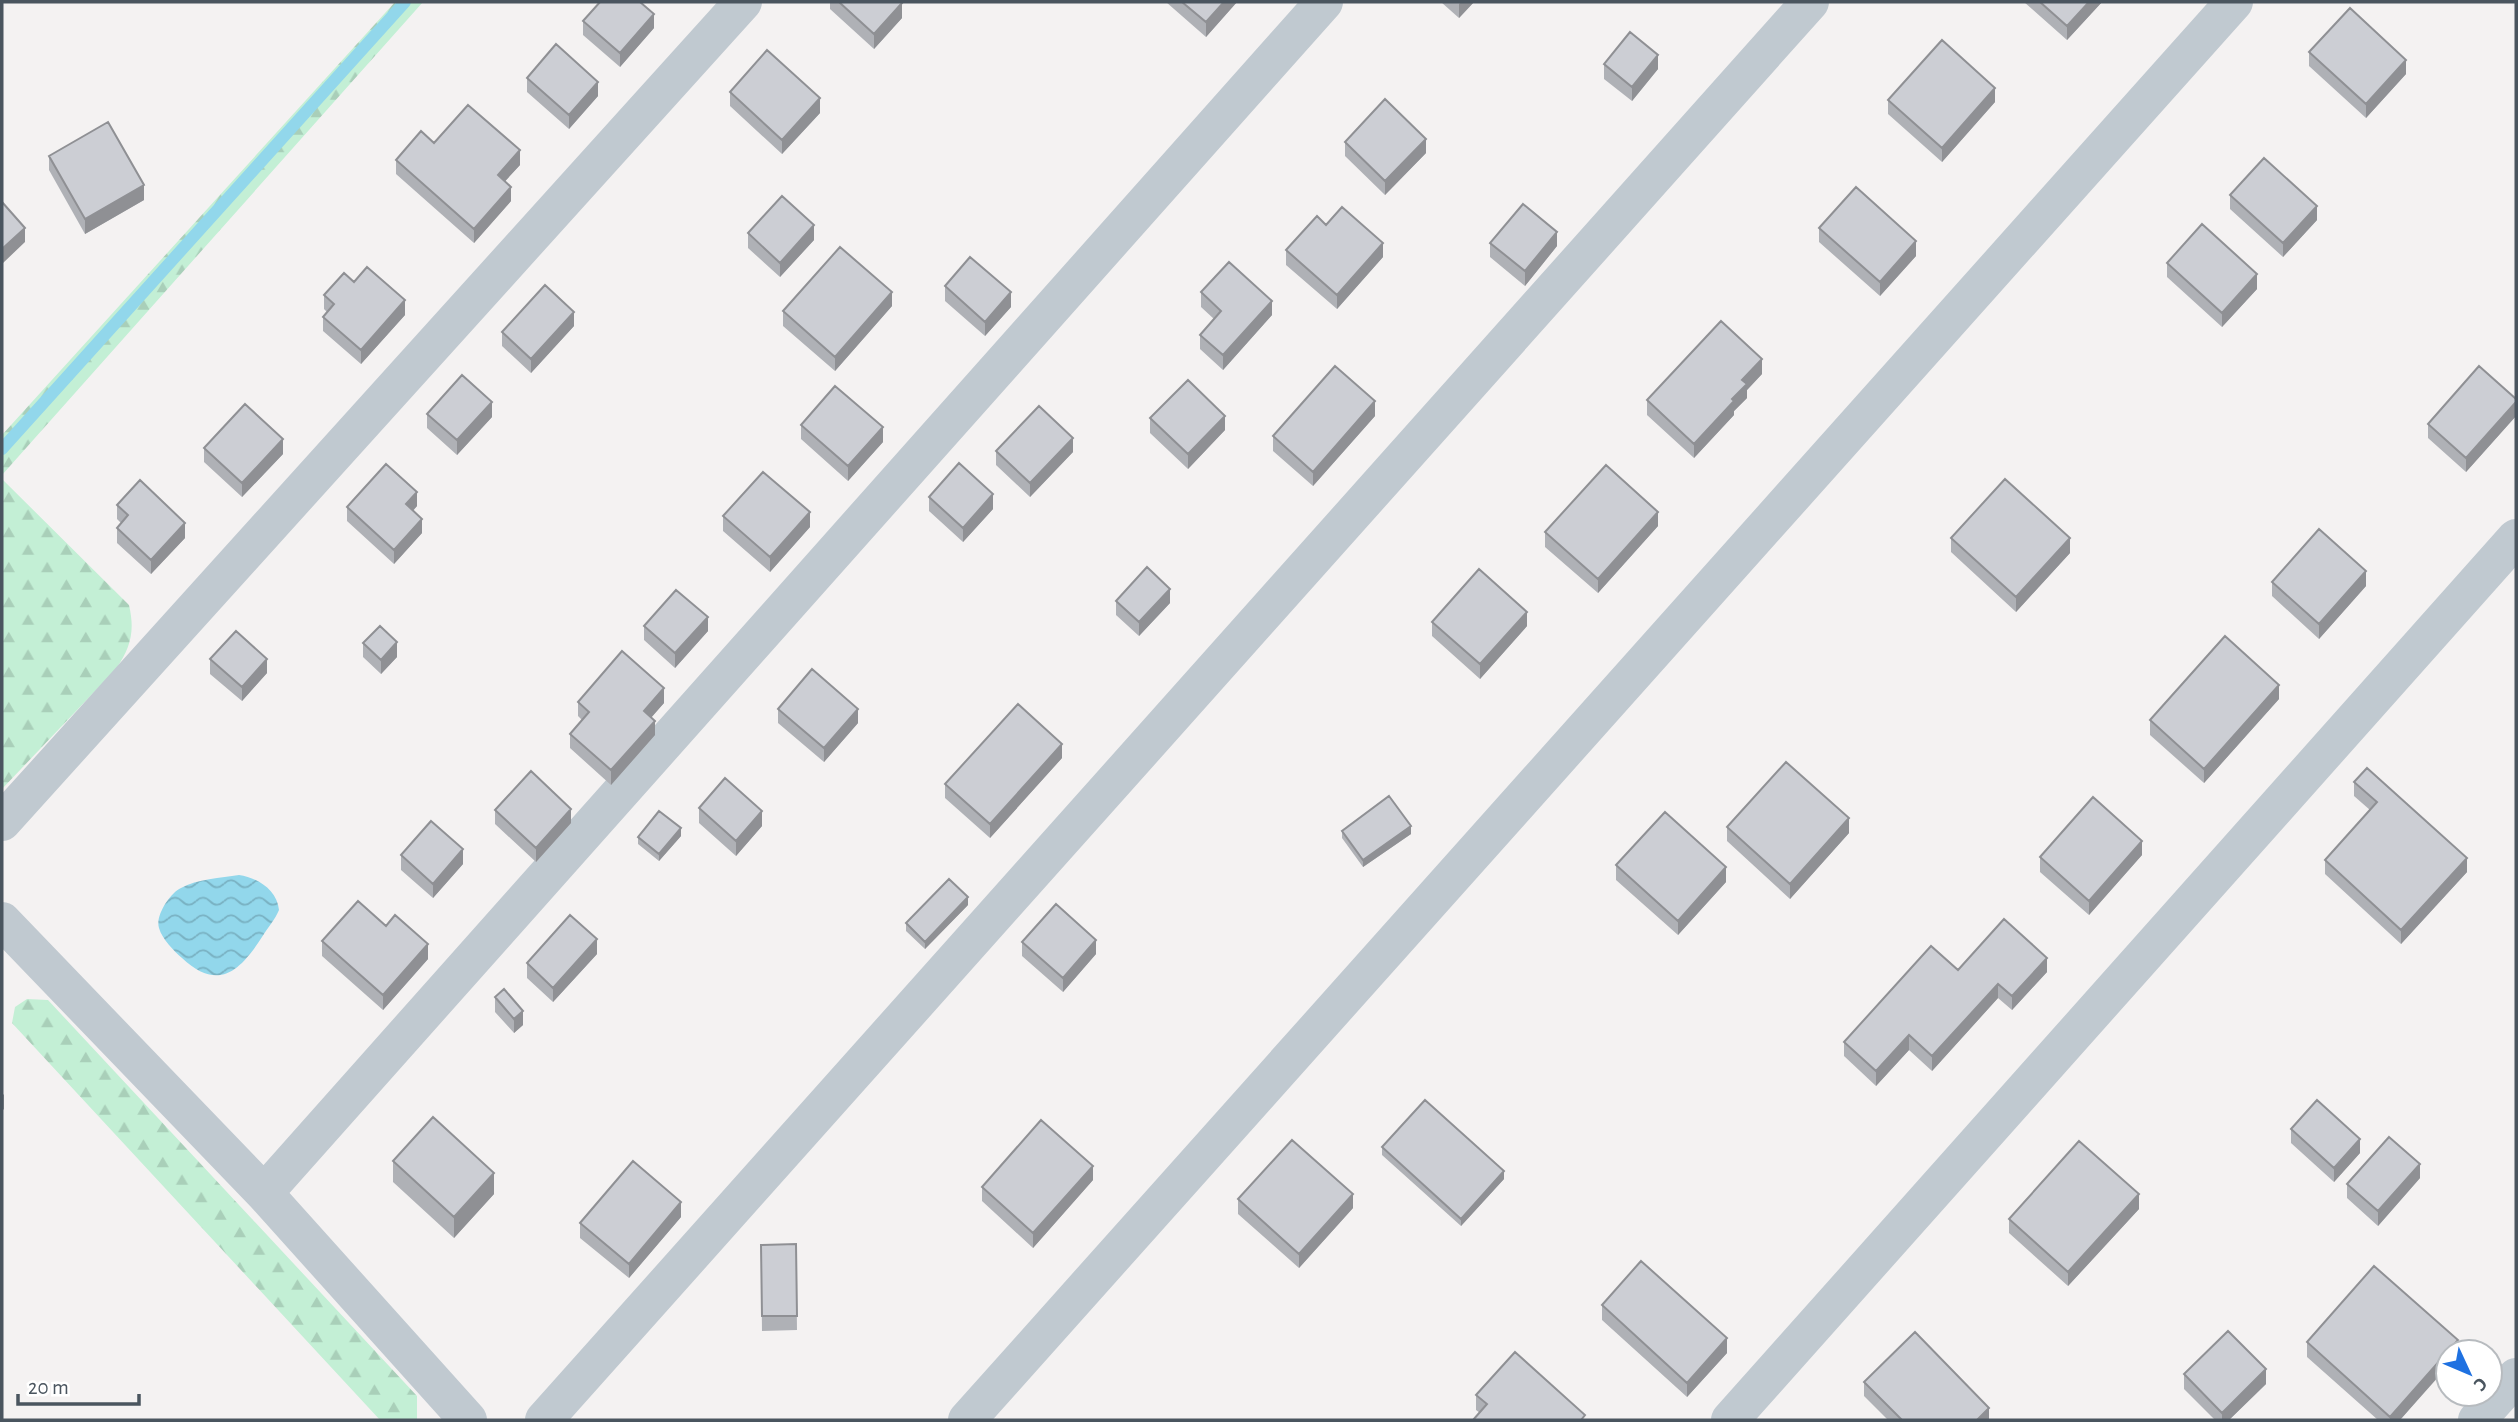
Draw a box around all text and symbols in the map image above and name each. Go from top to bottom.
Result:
north arrow [2434,1338,2504,1408]
scale bar [18,1362,138,1406]
text: С [2470,1373,2491,1394]
text: 20 m [28,1377,69,1398]

